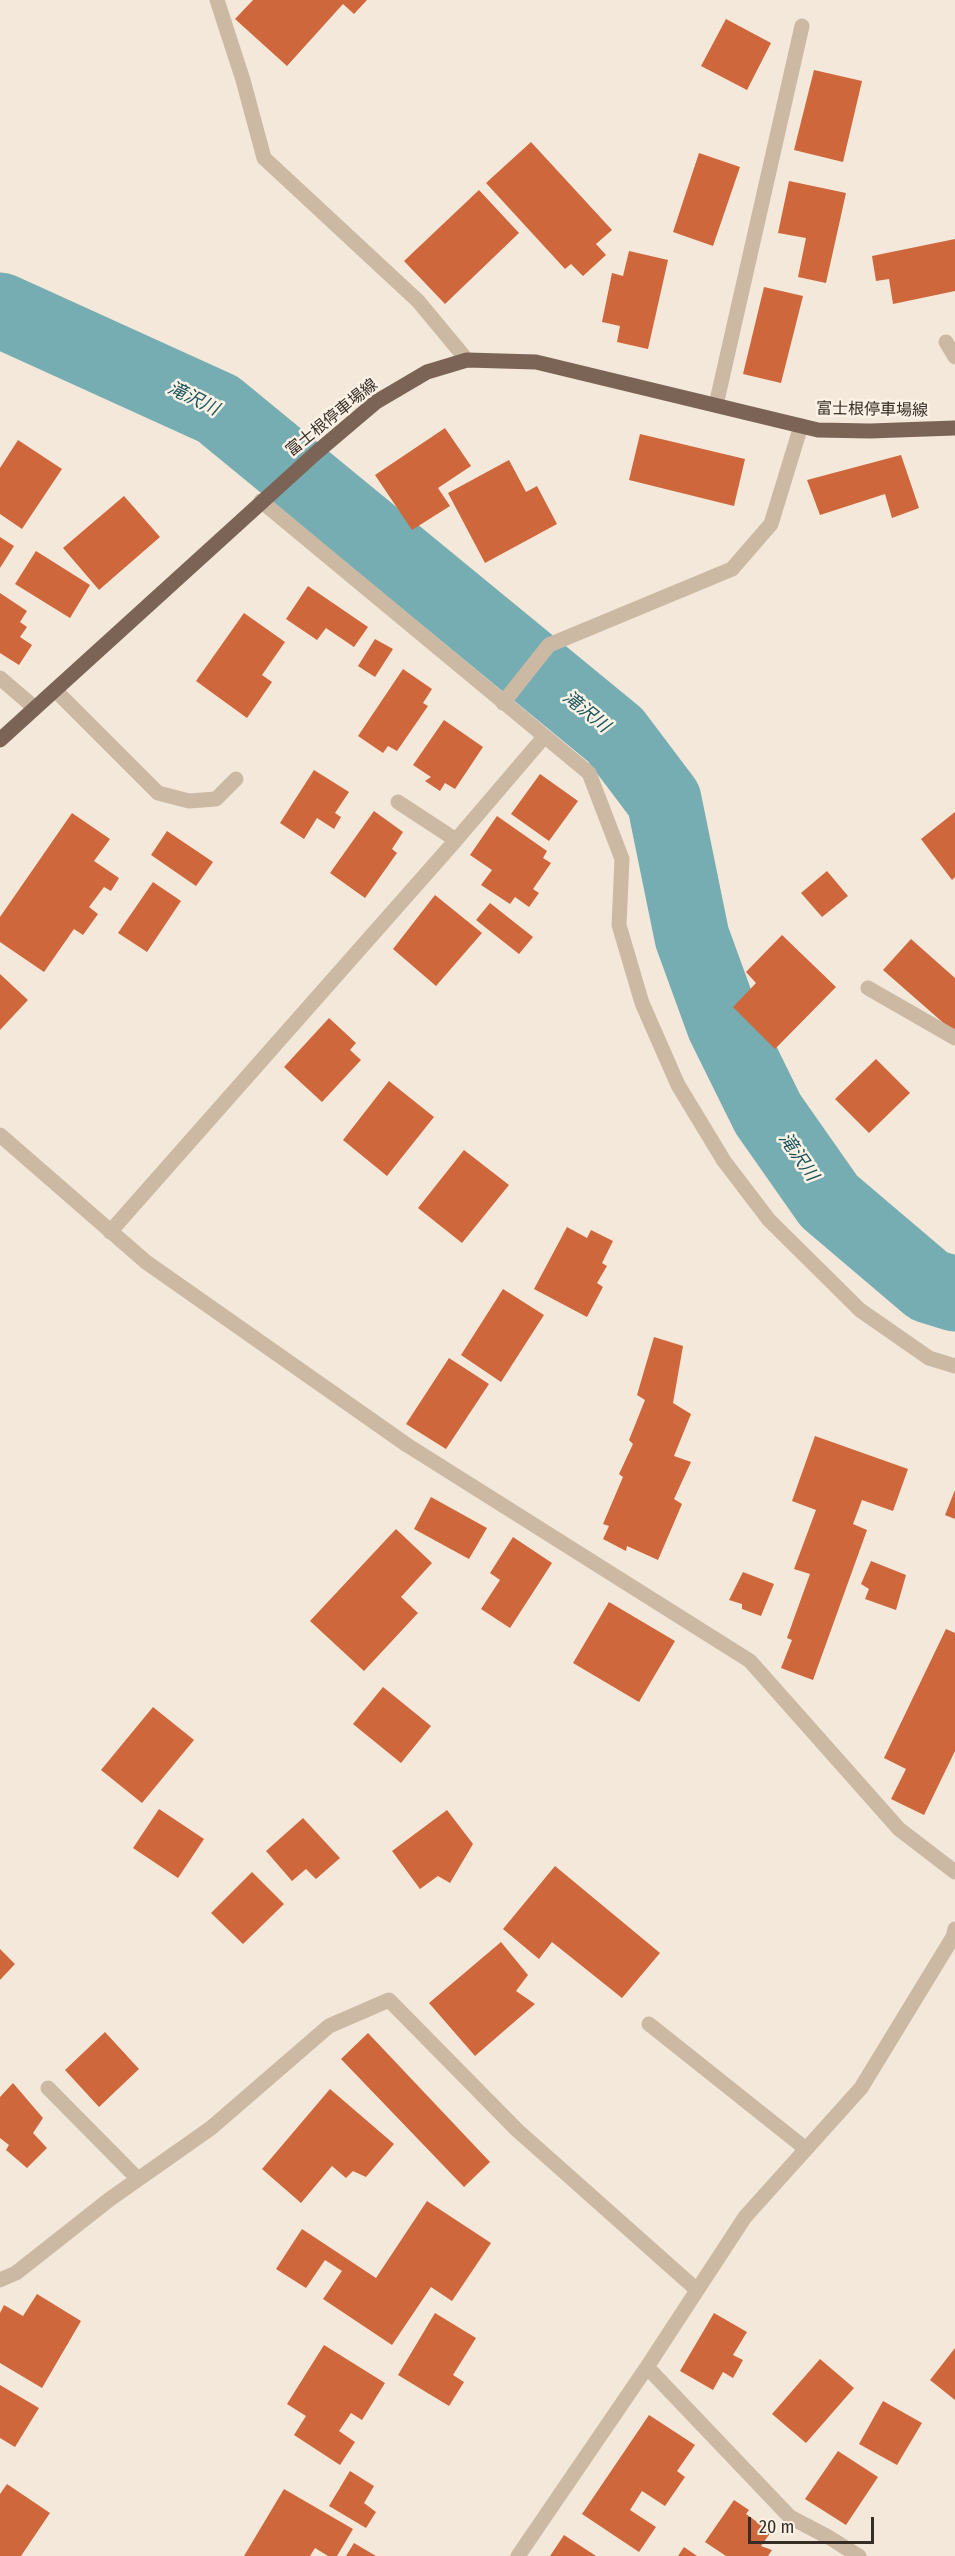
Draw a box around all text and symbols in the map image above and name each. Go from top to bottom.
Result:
street label: 富士根停車場線 [282,375,382,461]
water label: 滝沢川 [164,377,222,421]
street label: 富士根停車場線 [816,399,928,421]
water label: 滝沢川 [558,687,614,737]
water label: 滝沢川 [774,1129,822,1185]
scale bar [751,2505,877,2543]
text: 20 m [759,2516,794,2538]

